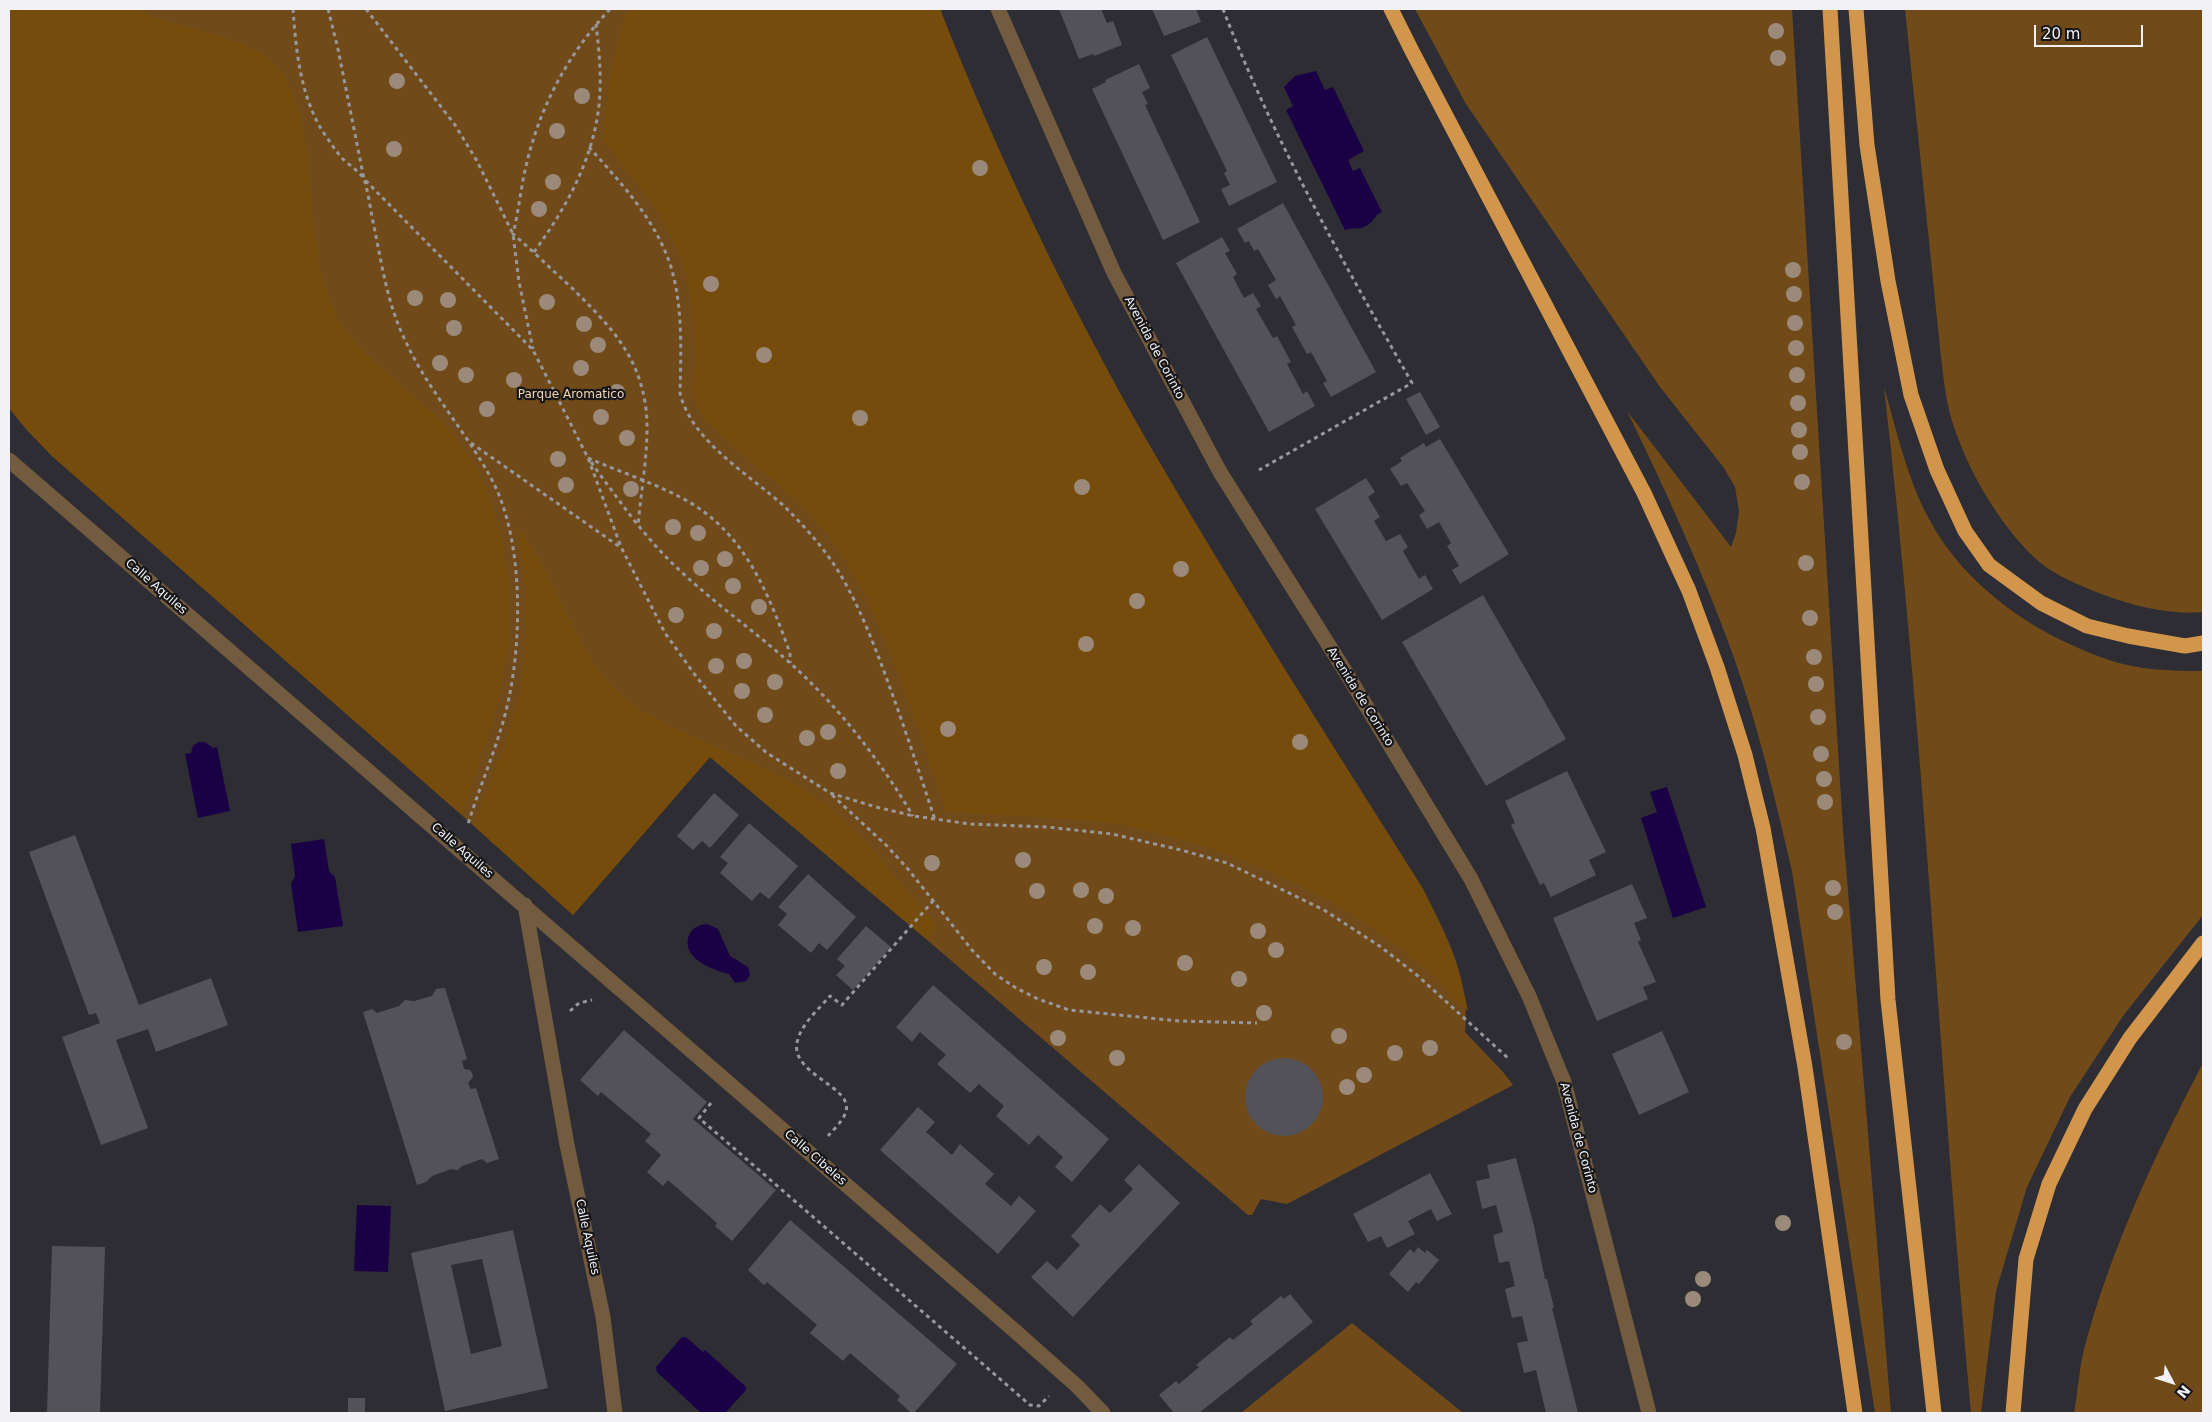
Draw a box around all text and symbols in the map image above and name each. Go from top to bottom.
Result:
scale bar [2037,15,2146,47]
text: 20 m [2042,25,2080,43]
street label: Avenida de Corinto [1121,294,1187,402]
park label: Parque Aromatico [518,388,624,402]
street label: Calle Aquiles [122,556,190,618]
street label: Avenida de Corinto [1324,645,1396,749]
street label: Calle Aquiles [428,820,496,882]
street label: Avenida de Corinto [1556,1081,1600,1195]
street label: Calle Cibeles [781,1127,849,1189]
street label: Calle Aquiles [572,1198,602,1276]
north arrow [2147,1357,2197,1407]
text: N [2174,1382,2193,1401]

